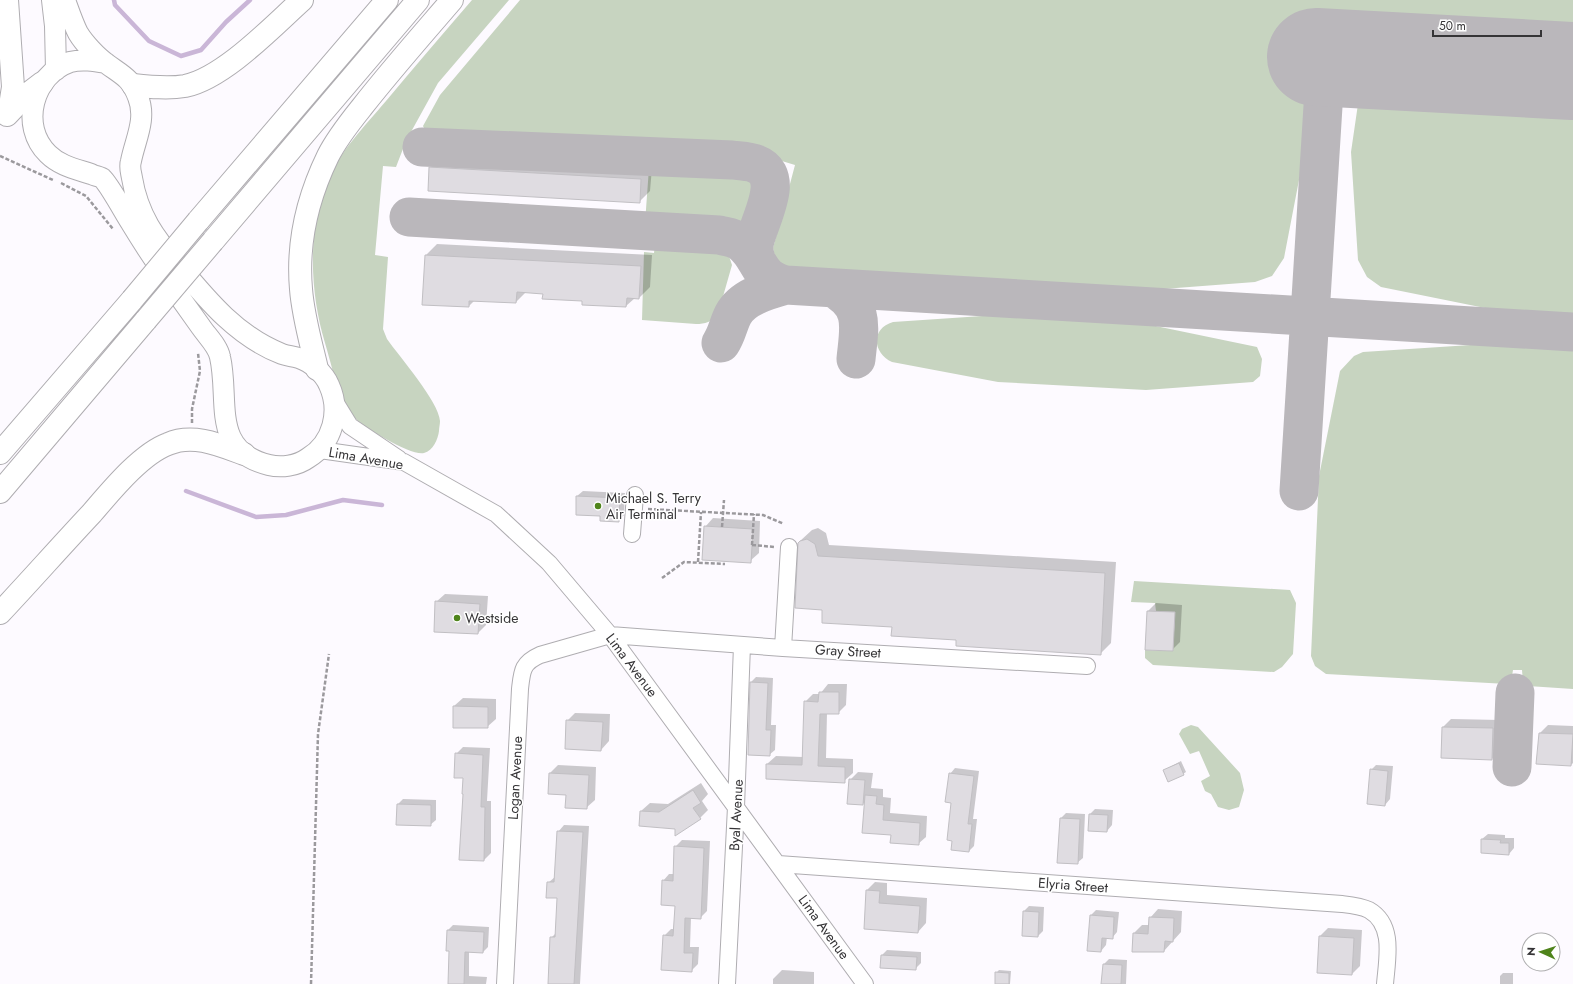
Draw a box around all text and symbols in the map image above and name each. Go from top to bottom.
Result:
scale bar [1433,12,1541,38]
text: 50 m [1439,17,1466,35]
street label: Lima Avenue [327,442,405,474]
place label: Michael S. Terry Air Terminal [606,488,702,524]
marker: Michael S. Terry Air Terminal [593,501,603,511]
place label: Westside [465,608,518,628]
marker: Westside [452,613,462,623]
street label: Lima Avenue [601,629,663,701]
street label: Gray Street [814,639,882,663]
street label: Logan Avenue [503,736,527,820]
street label: Byal Avenue [724,779,748,851]
street label: Elyria Street [1037,873,1109,897]
street label: Lima Avenue [794,891,854,963]
north arrow [1521,932,1561,972]
text: N [1523,947,1539,956]

